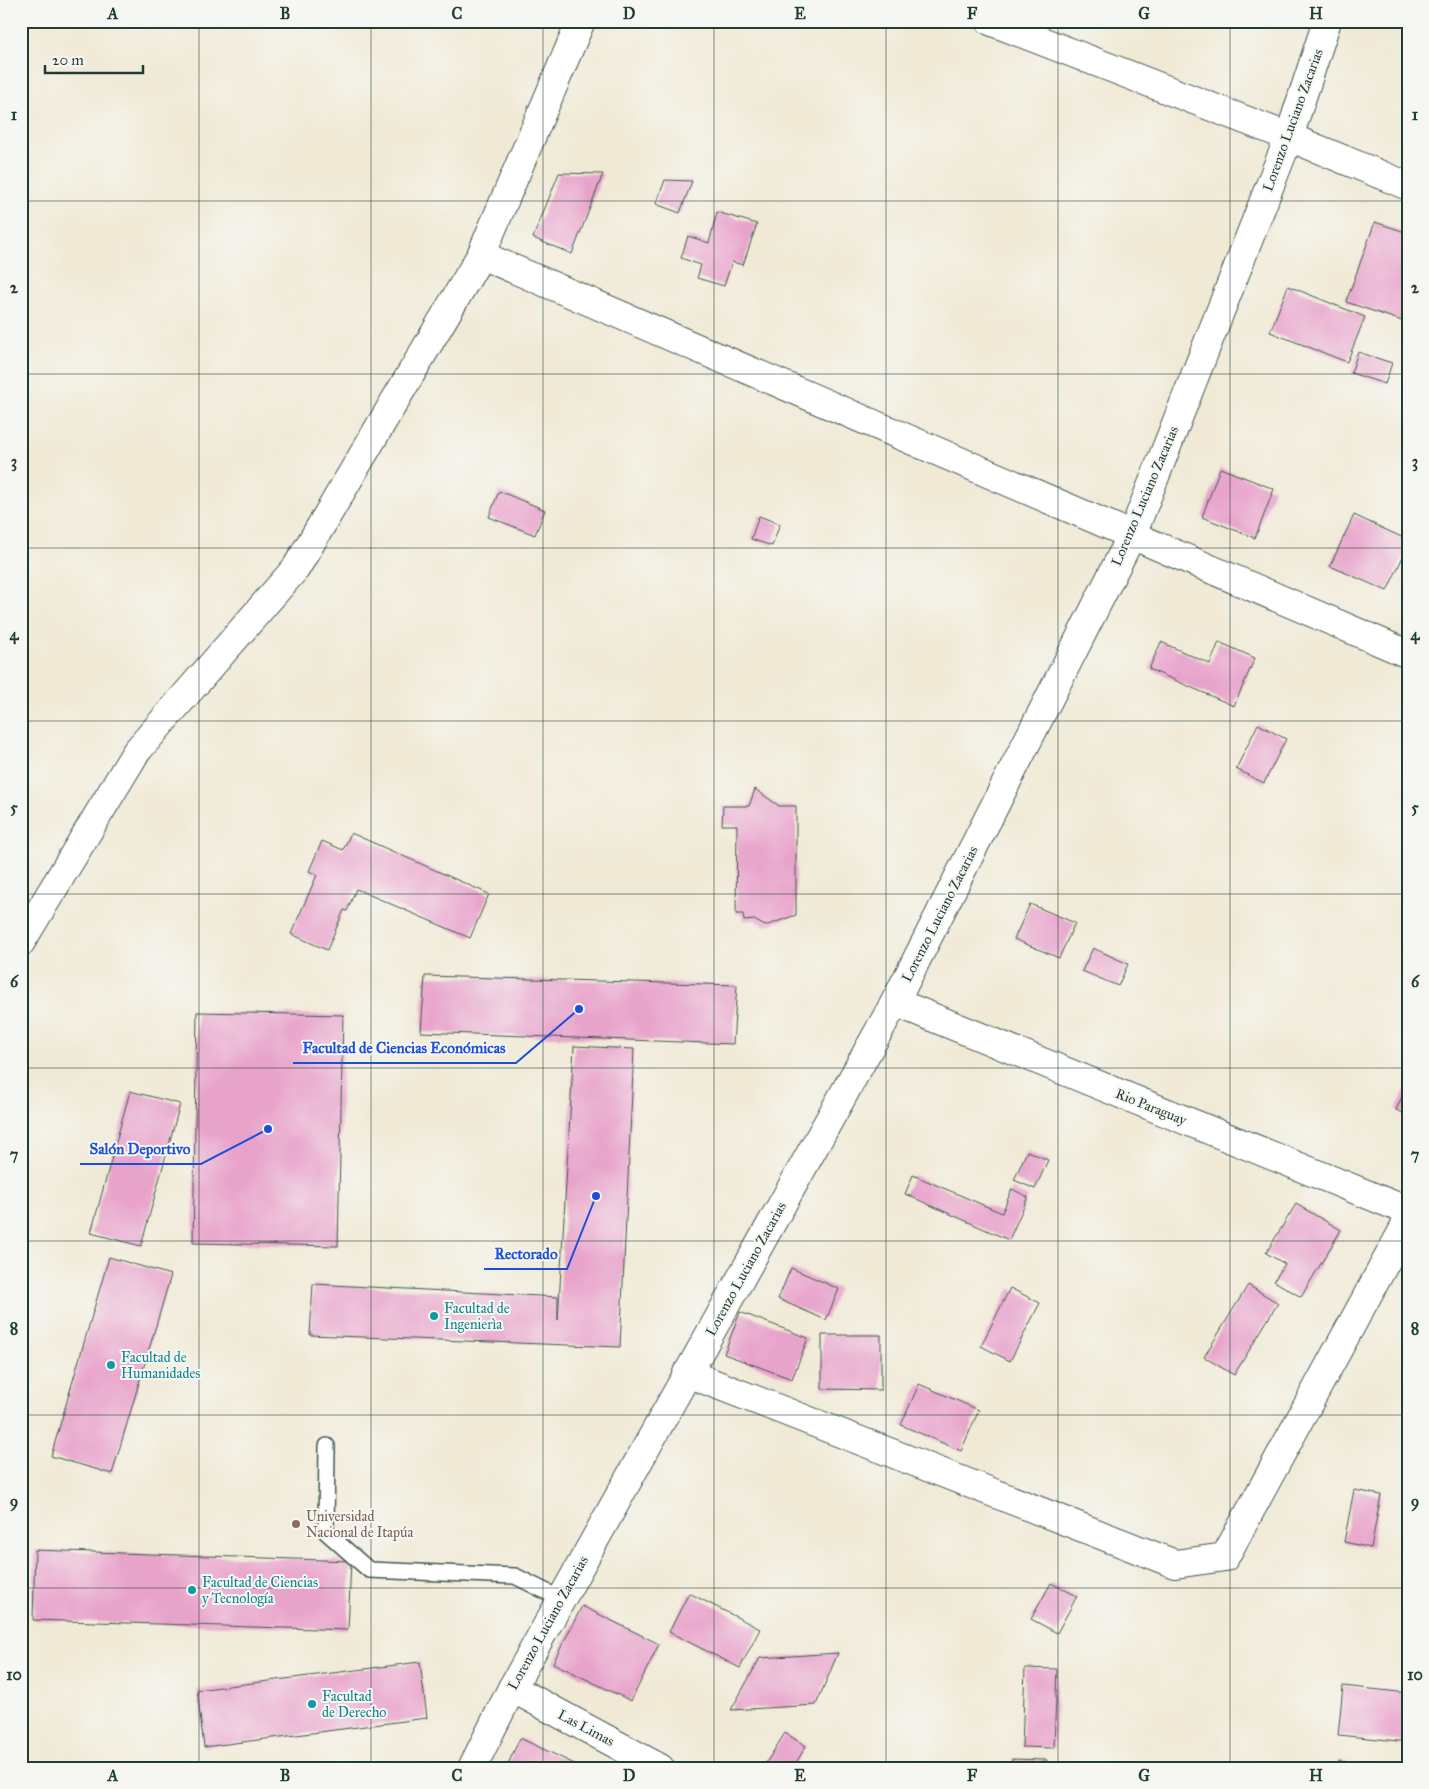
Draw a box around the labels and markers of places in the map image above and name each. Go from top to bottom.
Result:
callout: Facultad de Ciencias Económicas [293,1033,516,1063]
callout: Salón Deportivo [80,1134,201,1164]
callout: Rectorado [484,1239,567,1269]
place label: Facultad de Ingenierìa [444,1300,510,1333]
marker: Facultad de Ingenierìa [428,1310,440,1322]
place label: Facultad de Humanidades [121,1349,200,1382]
marker: Facultad de Humanidades [105,1359,117,1371]
place label: Universidad Nacional de Itapúa [306,1508,413,1541]
marker: Universidad Nacional de Itapúa [290,1518,302,1530]
place label: Facultad de Ciencias y Tecnología [202,1574,318,1607]
marker: Facultad de Ciencias y Tecnología [186,1584,198,1596]
place label: Facultad de Derecho [322,1688,387,1721]
marker: Facultad de Derecho [306,1698,318,1710]

